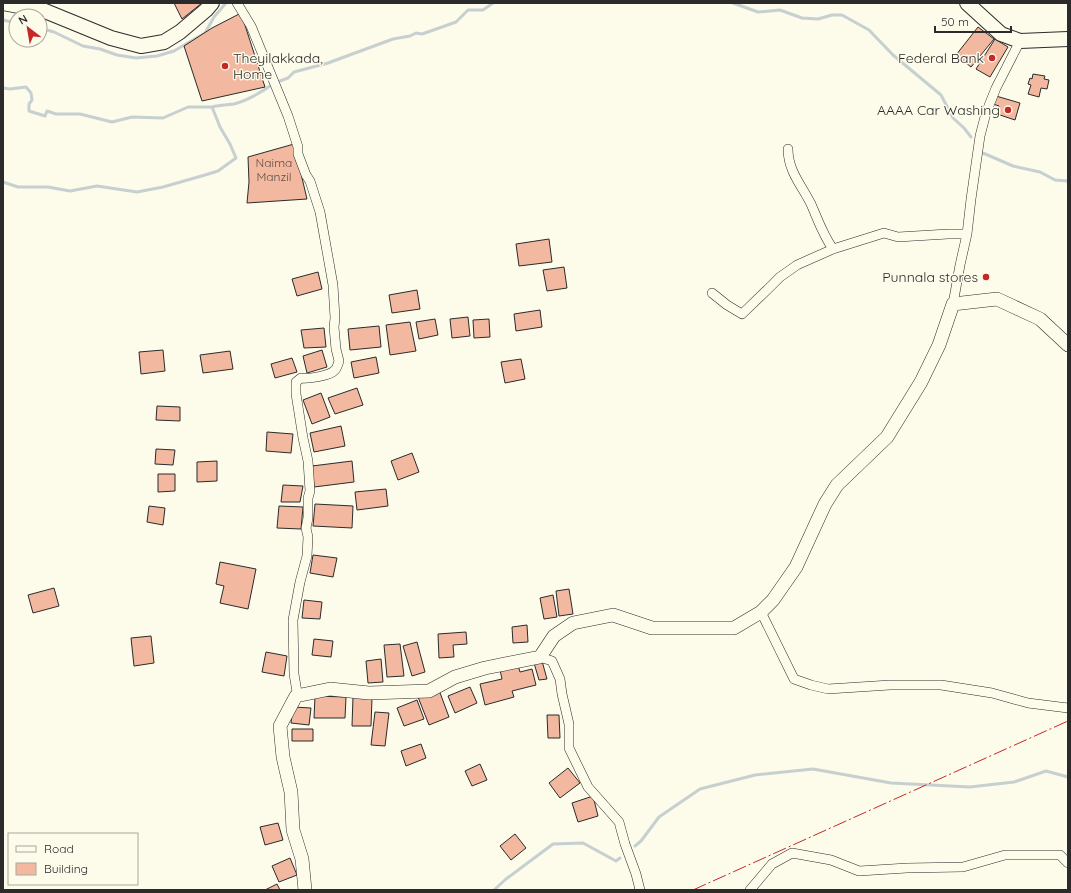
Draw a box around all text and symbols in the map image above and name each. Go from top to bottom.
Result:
north arrow [8,8,48,48]
scale bar [935,8,1011,34]
text: N [16,11,30,28]
text: 50 m [941,14,969,29]
place label: Theyilakkada, Home [233,49,323,83]
place label: Federal Bank [898,49,984,67]
marker: Federal Bank [987,53,997,63]
marker: Theyilakkada, Home [220,61,230,71]
place label: AAAA Car Washing [877,101,1000,119]
marker: AAAA Car Washing [1003,105,1013,115]
house number: Naima Manzil [256,155,292,184]
place label: Punnala stores [882,268,978,286]
marker: Punnala stores [981,272,991,282]
legend [8,833,138,885]
text: Road [44,841,74,856]
text: Building [44,861,88,876]

